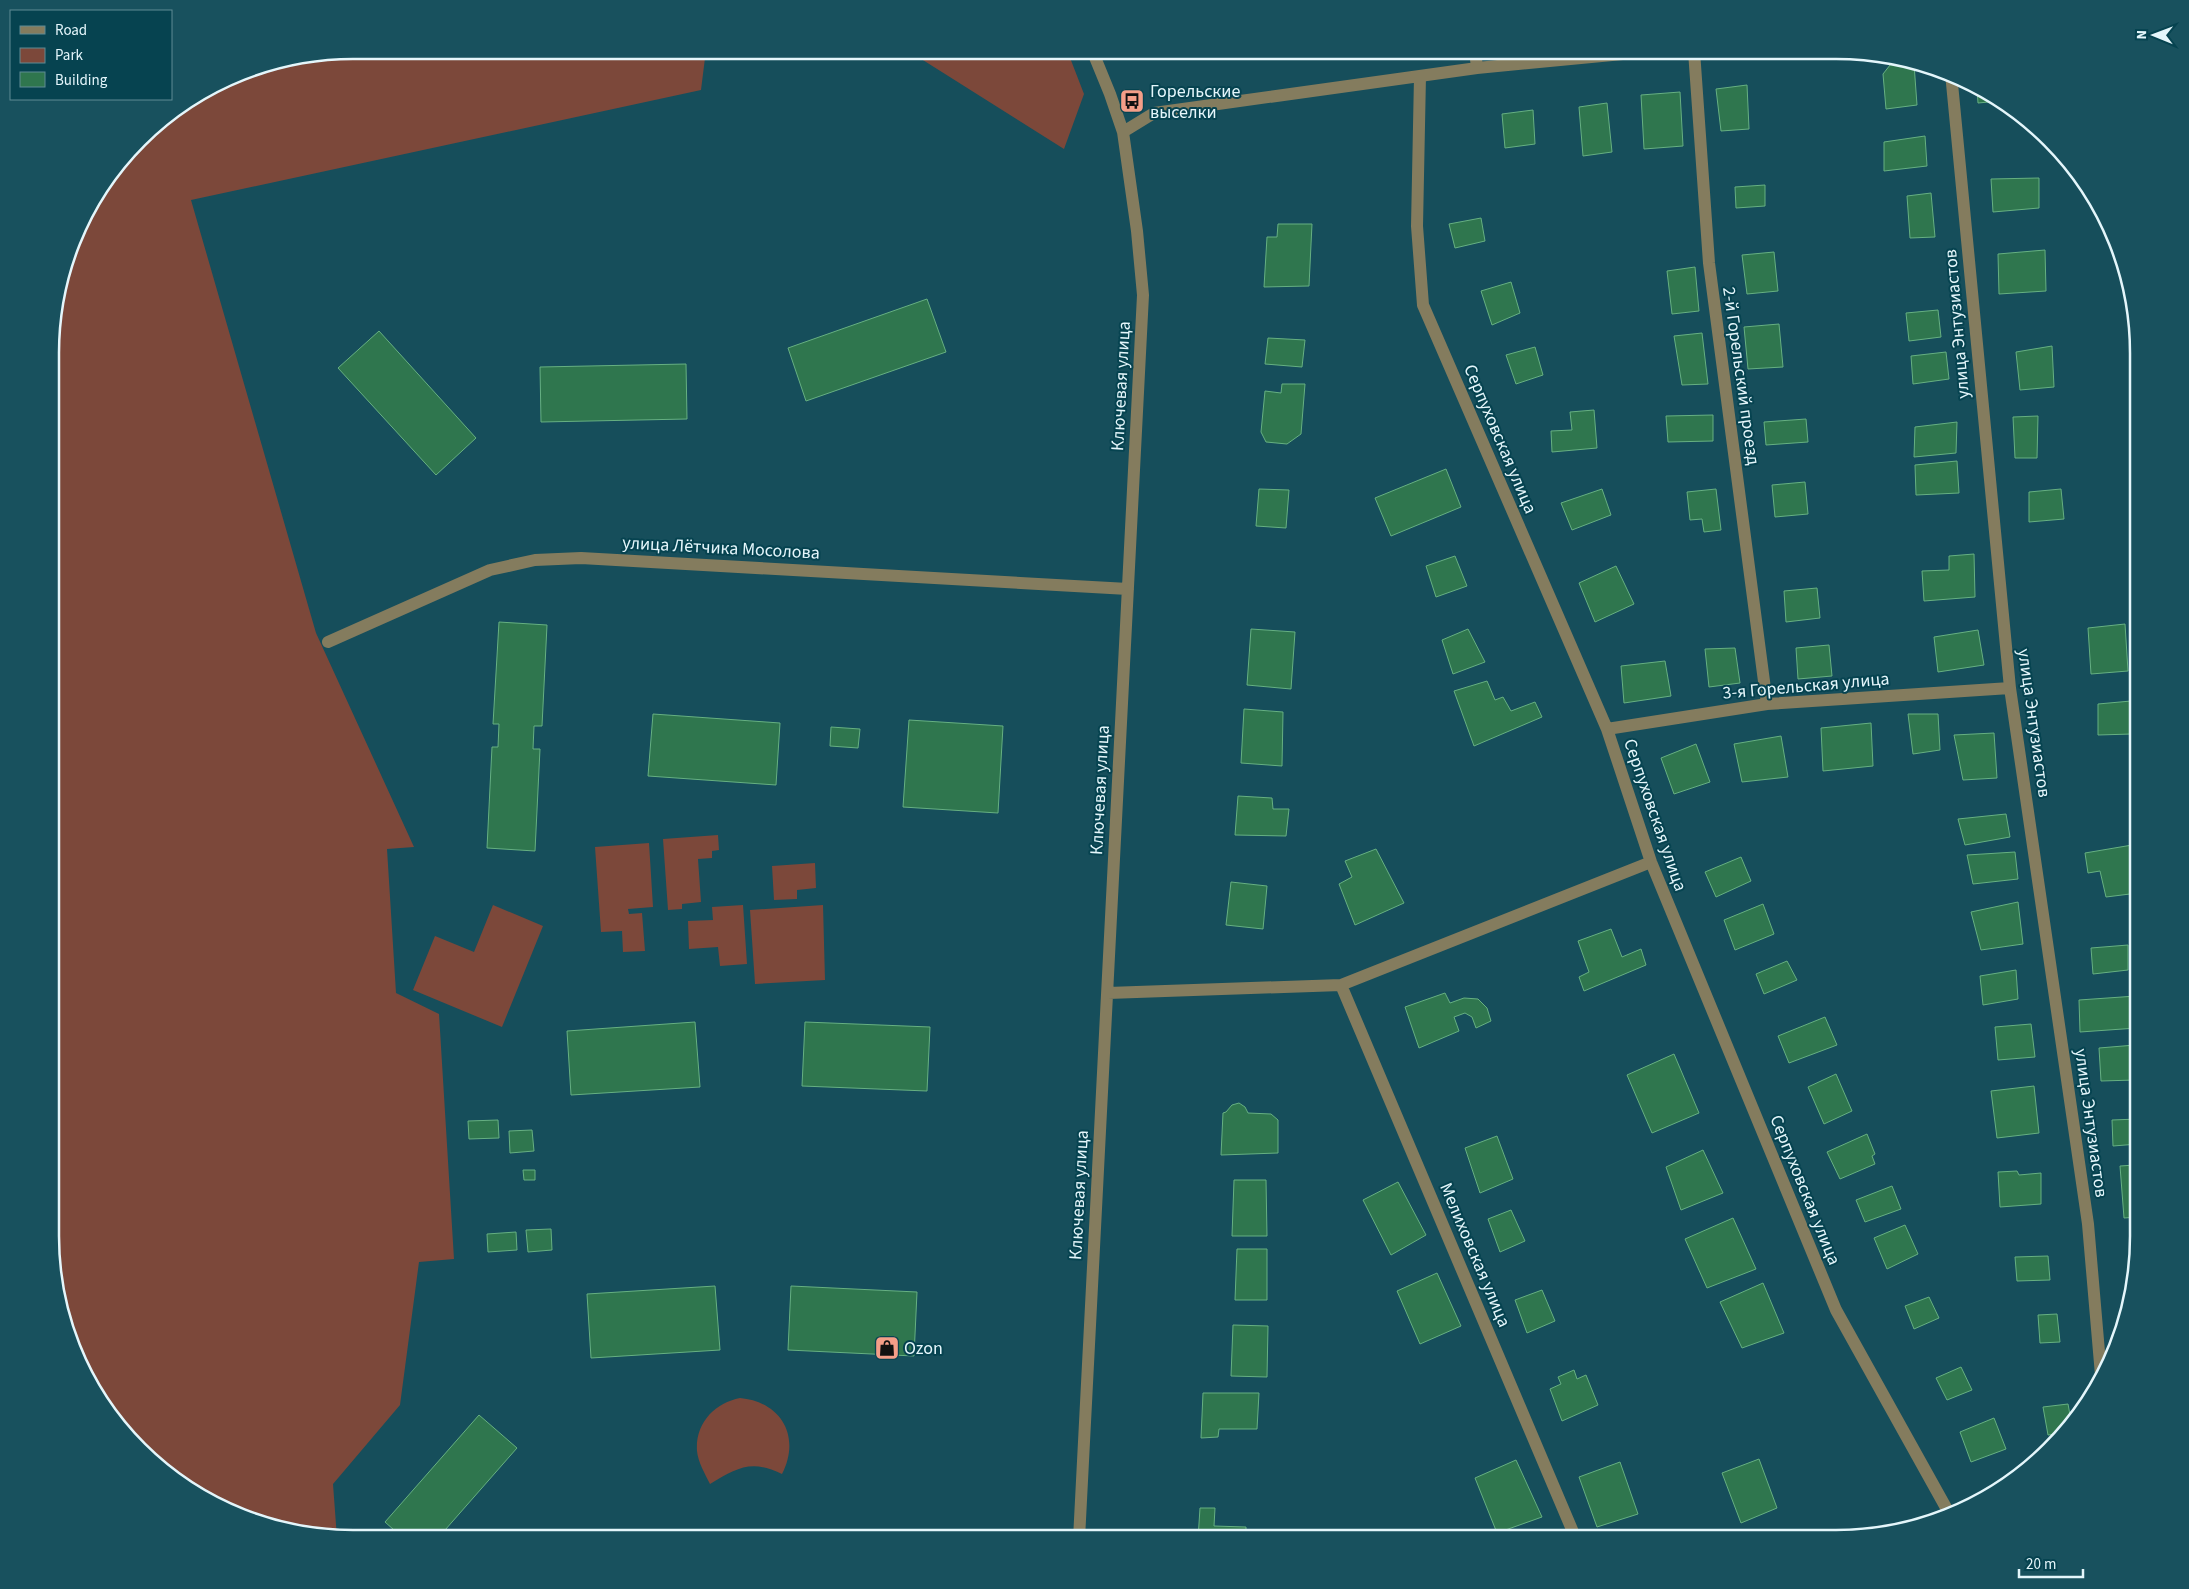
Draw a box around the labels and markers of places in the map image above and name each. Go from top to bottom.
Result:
place label: Горельские выселки [1150,79,1240,125]
bus stop icon: Горельские выселки [1119,88,1145,114]
shop icon: Ozon [874,1335,900,1361]
place label: Ozon [904,1336,943,1361]

